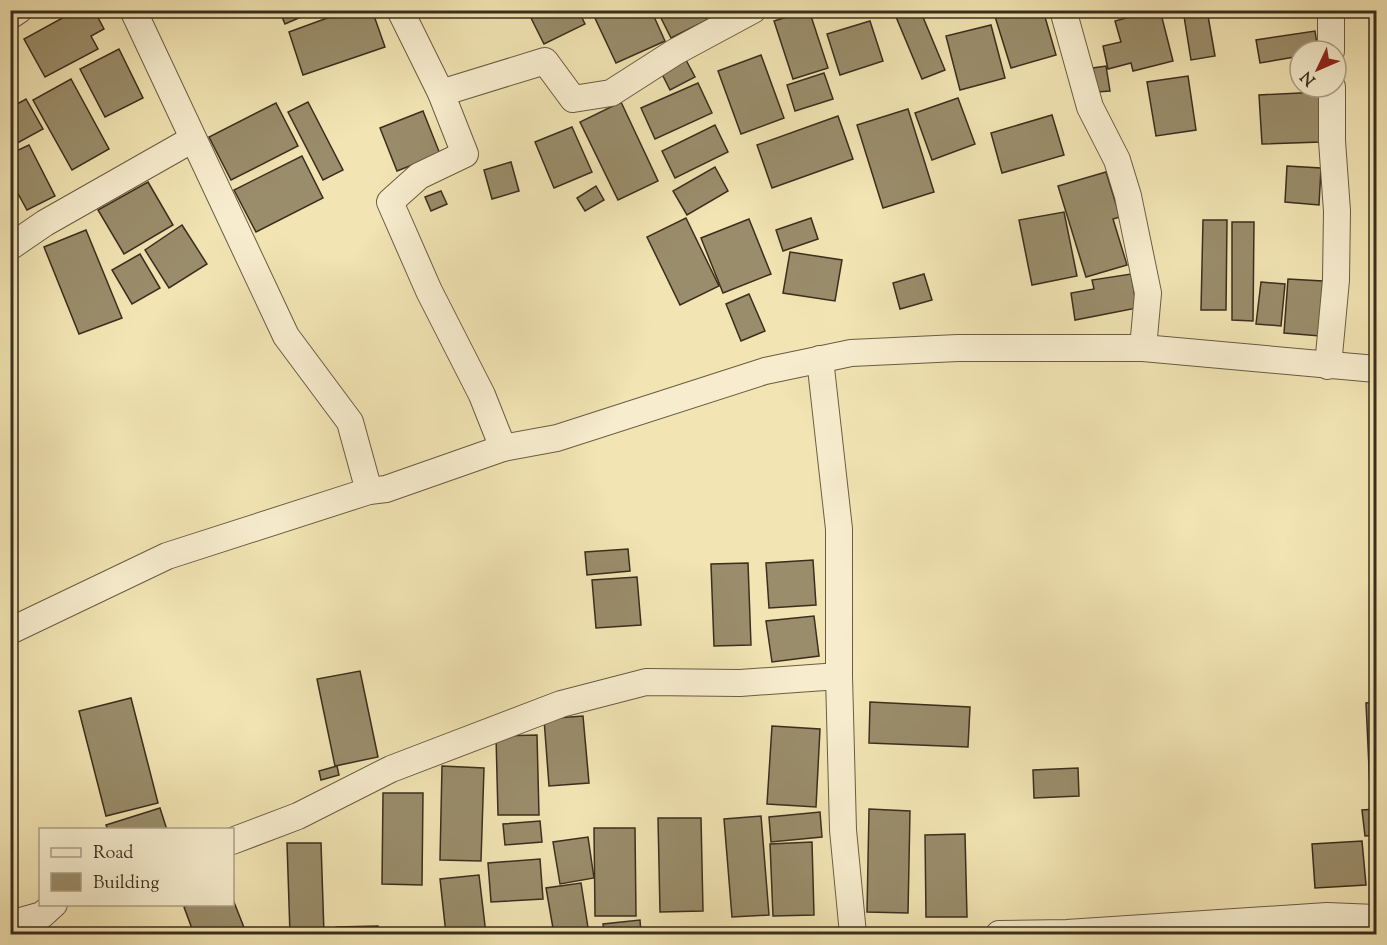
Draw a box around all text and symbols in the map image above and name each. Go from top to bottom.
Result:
north arrow [1288,39,1348,99]
text: N [1296,65,1322,90]
legend [39,828,234,906]
text: Road [93,841,133,867]
text: Building [93,871,159,897]

